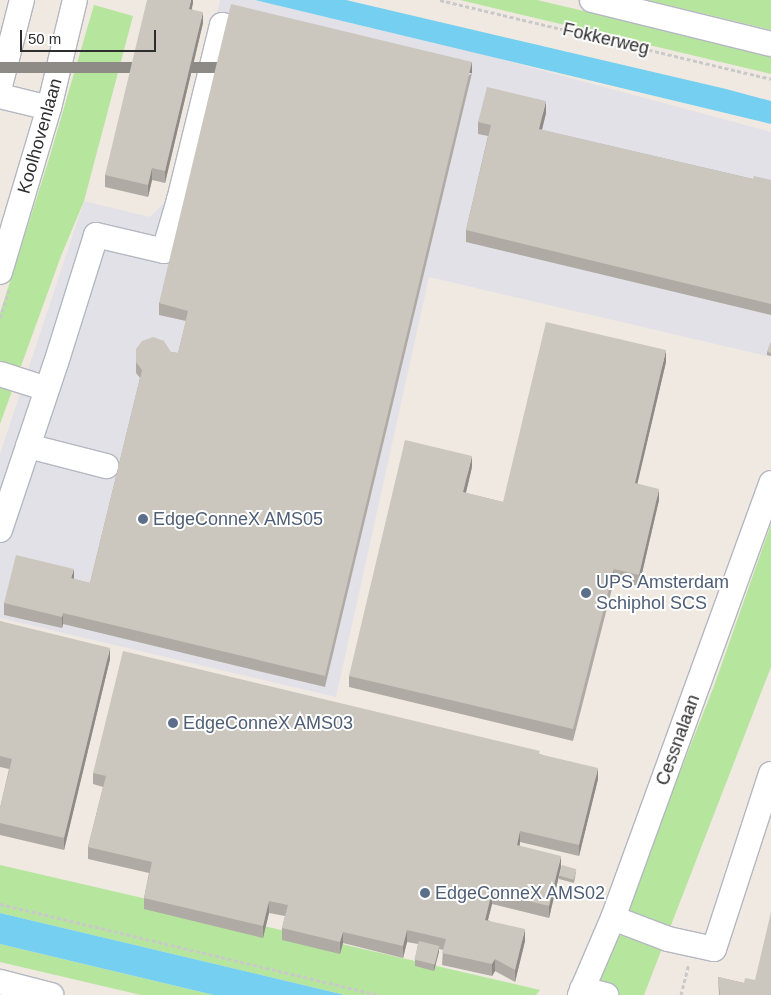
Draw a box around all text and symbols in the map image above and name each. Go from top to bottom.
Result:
street label: Fokkerweg [561,19,651,59]
scale bar [22,20,159,52]
text: 50 m [28,30,61,47]
street label: Koolhovenlaan [13,76,67,196]
place label: EdgeConneX AMS05 [153,508,324,530]
marker: EdgeConneX AMS05 [137,513,149,525]
place label: UPS Amsterdam Schiphol SCS [596,572,730,614]
marker: UPS Amsterdam Schiphol SCS [580,587,592,599]
street label: Cessnalaan [652,692,704,788]
place label: EdgeConneX AMS03 [183,712,354,734]
marker: EdgeConneX AMS03 [167,717,179,729]
place label: EdgeConneX AMS02 [435,882,606,904]
marker: EdgeConneX AMS02 [419,887,431,899]

